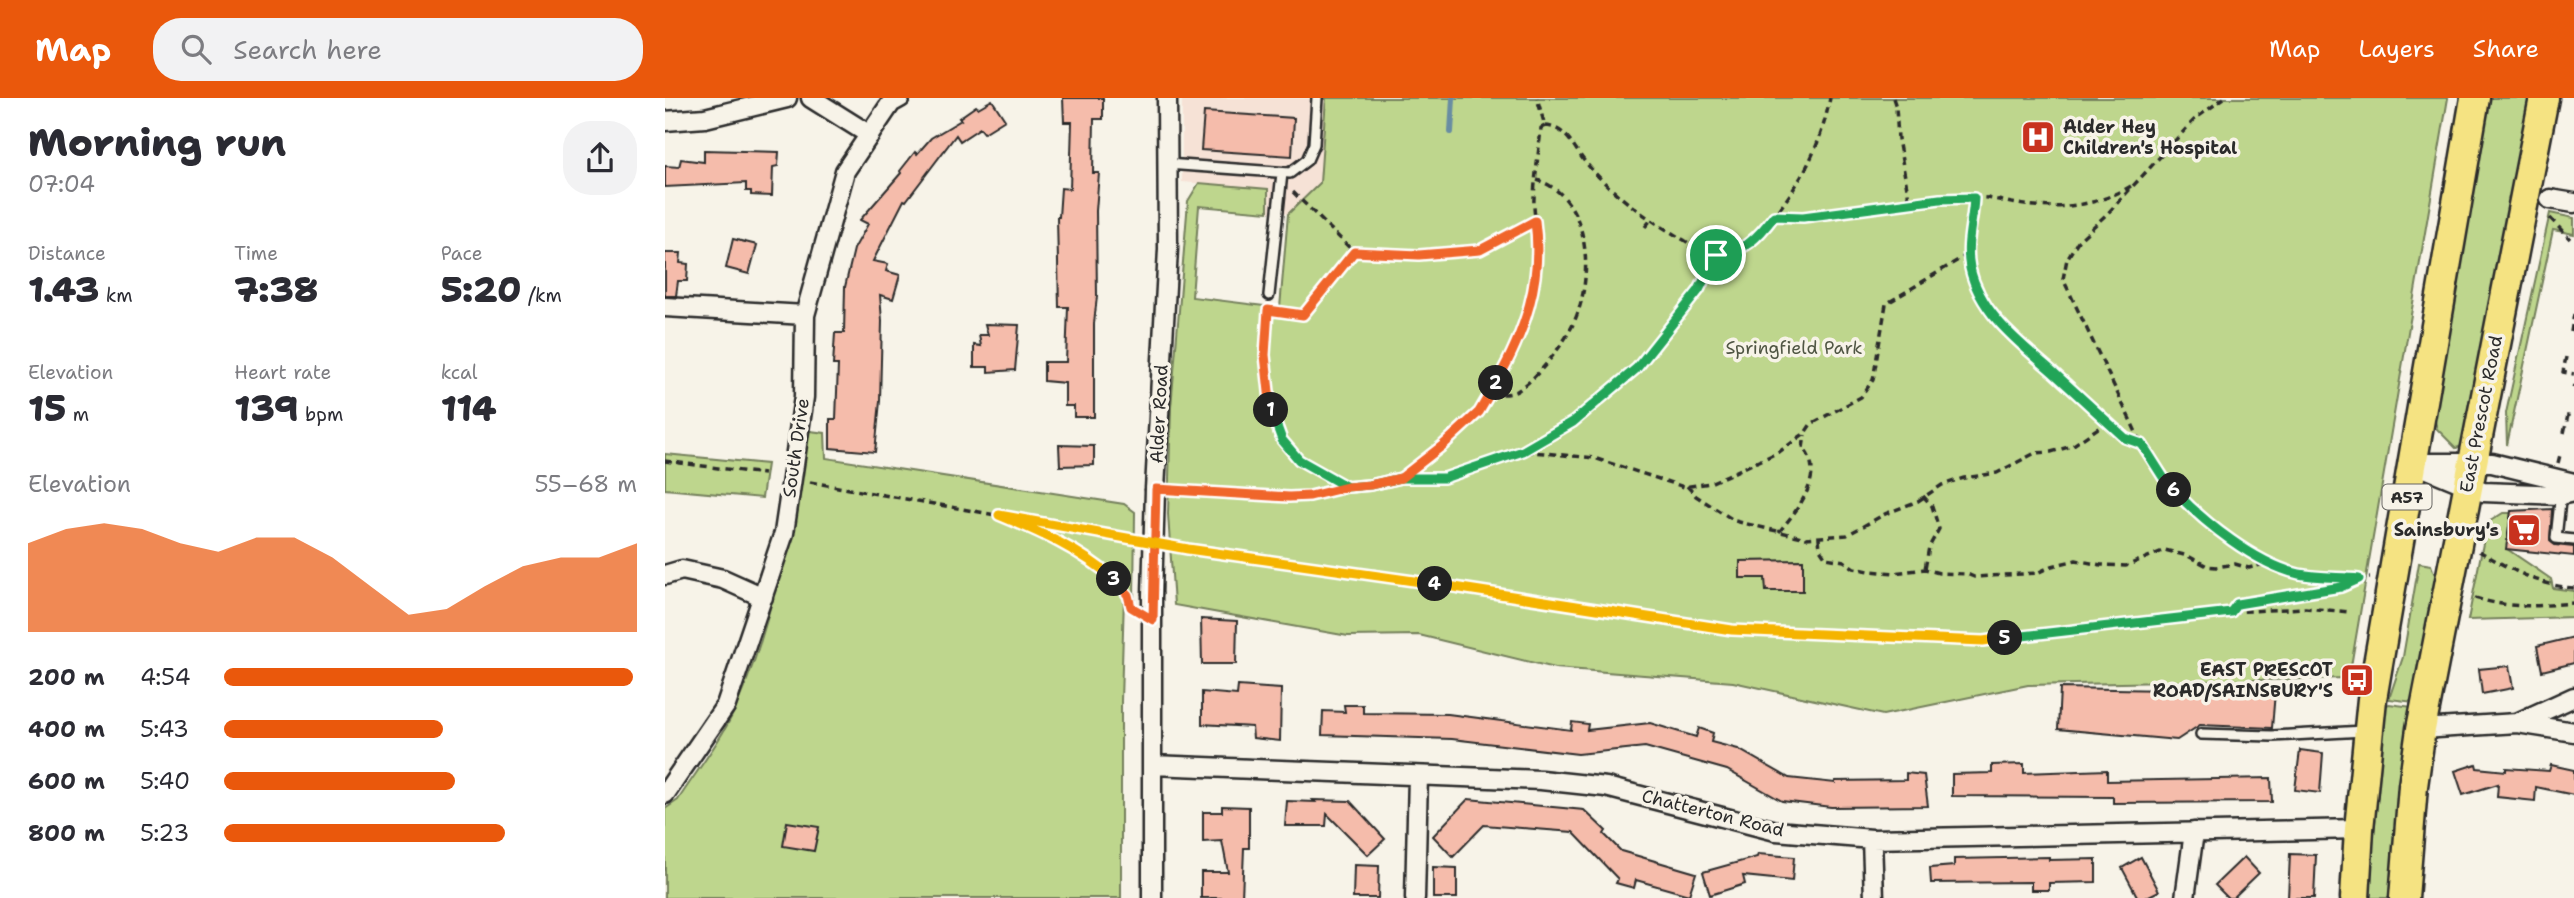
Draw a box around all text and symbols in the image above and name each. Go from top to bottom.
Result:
search box [153,18,643,81]
text: Map [35,27,111,72]
icon: search [177,30,215,68]
text: Search here [233,32,382,67]
text: Map [2269,33,2320,65]
text: Layers [2358,33,2435,65]
text: Share [2473,33,2539,65]
place label: Alder Hey Children's Hospital [2063,115,2237,160]
text: Morning run [28,117,286,168]
hospital icon: Alder Hey Children's Hospital [2019,118,2057,156]
button: share [563,121,637,195]
text: 07:04 [28,169,95,199]
pin [1686,225,1746,285]
icon: arrive [1697,236,1735,274]
text: Distance [28,241,106,266]
text: Time [234,241,278,266]
text: Pace [441,241,482,266]
text: 1.43 [28,266,99,313]
text: 7:38 [234,266,318,313]
text: 5:20 [441,266,521,313]
text: km [99,283,133,308]
text: /km [521,283,562,308]
street label: East Prescot Road [2454,333,2508,495]
park label: Springfield Park [1725,336,1863,360]
text: Elevation [28,360,113,385]
text: Heart rate [234,360,331,385]
text: kcal [441,360,478,385]
street label: Alder Road [1144,364,1174,464]
pin: 2 [1479,366,1513,400]
text: 2 [1489,370,1502,395]
text: 15 [28,385,66,432]
text: 139 [234,385,299,432]
text: 114 [441,385,497,432]
pin: 1 [1253,392,1289,428]
street label: South Drive [777,397,815,499]
text: 1 [1266,397,1275,422]
text: m [66,402,89,427]
text: bpm [299,402,343,427]
text: Elevation [28,469,131,499]
text: 55–68 m [535,469,637,499]
pin: 6 [2157,472,2191,508]
text: 6 [2167,477,2180,502]
road number: A57 [2383,484,2431,510]
supermarket icon: Sainsbury's [2505,511,2543,549]
place label: Sainsbury's [2394,518,2499,542]
pin: 3 [1097,561,1131,596]
text: 3 [1107,566,1120,591]
pin: 4 [1417,566,1453,602]
text: 4 [1428,571,1441,596]
pin: 5 [1987,620,2023,656]
text: 5 [1999,625,2010,650]
place label: EAST PRESCOT ROAD/SAINSBURY'S [2153,658,2333,703]
bus stop icon: EAST PRESCOT ROAD/SAINSBURY'S [2338,661,2376,699]
text: 200 m [28,662,105,692]
text: 4:54 [140,662,191,692]
text: 400 m [28,714,105,744]
text: 5:43 [140,714,189,744]
text: 600 m [28,766,105,796]
text: 5:40 [140,766,190,796]
street label: Chatterton Road [1639,784,1787,842]
text: 800 m [28,818,105,848]
text: 5:23 [140,818,189,848]

